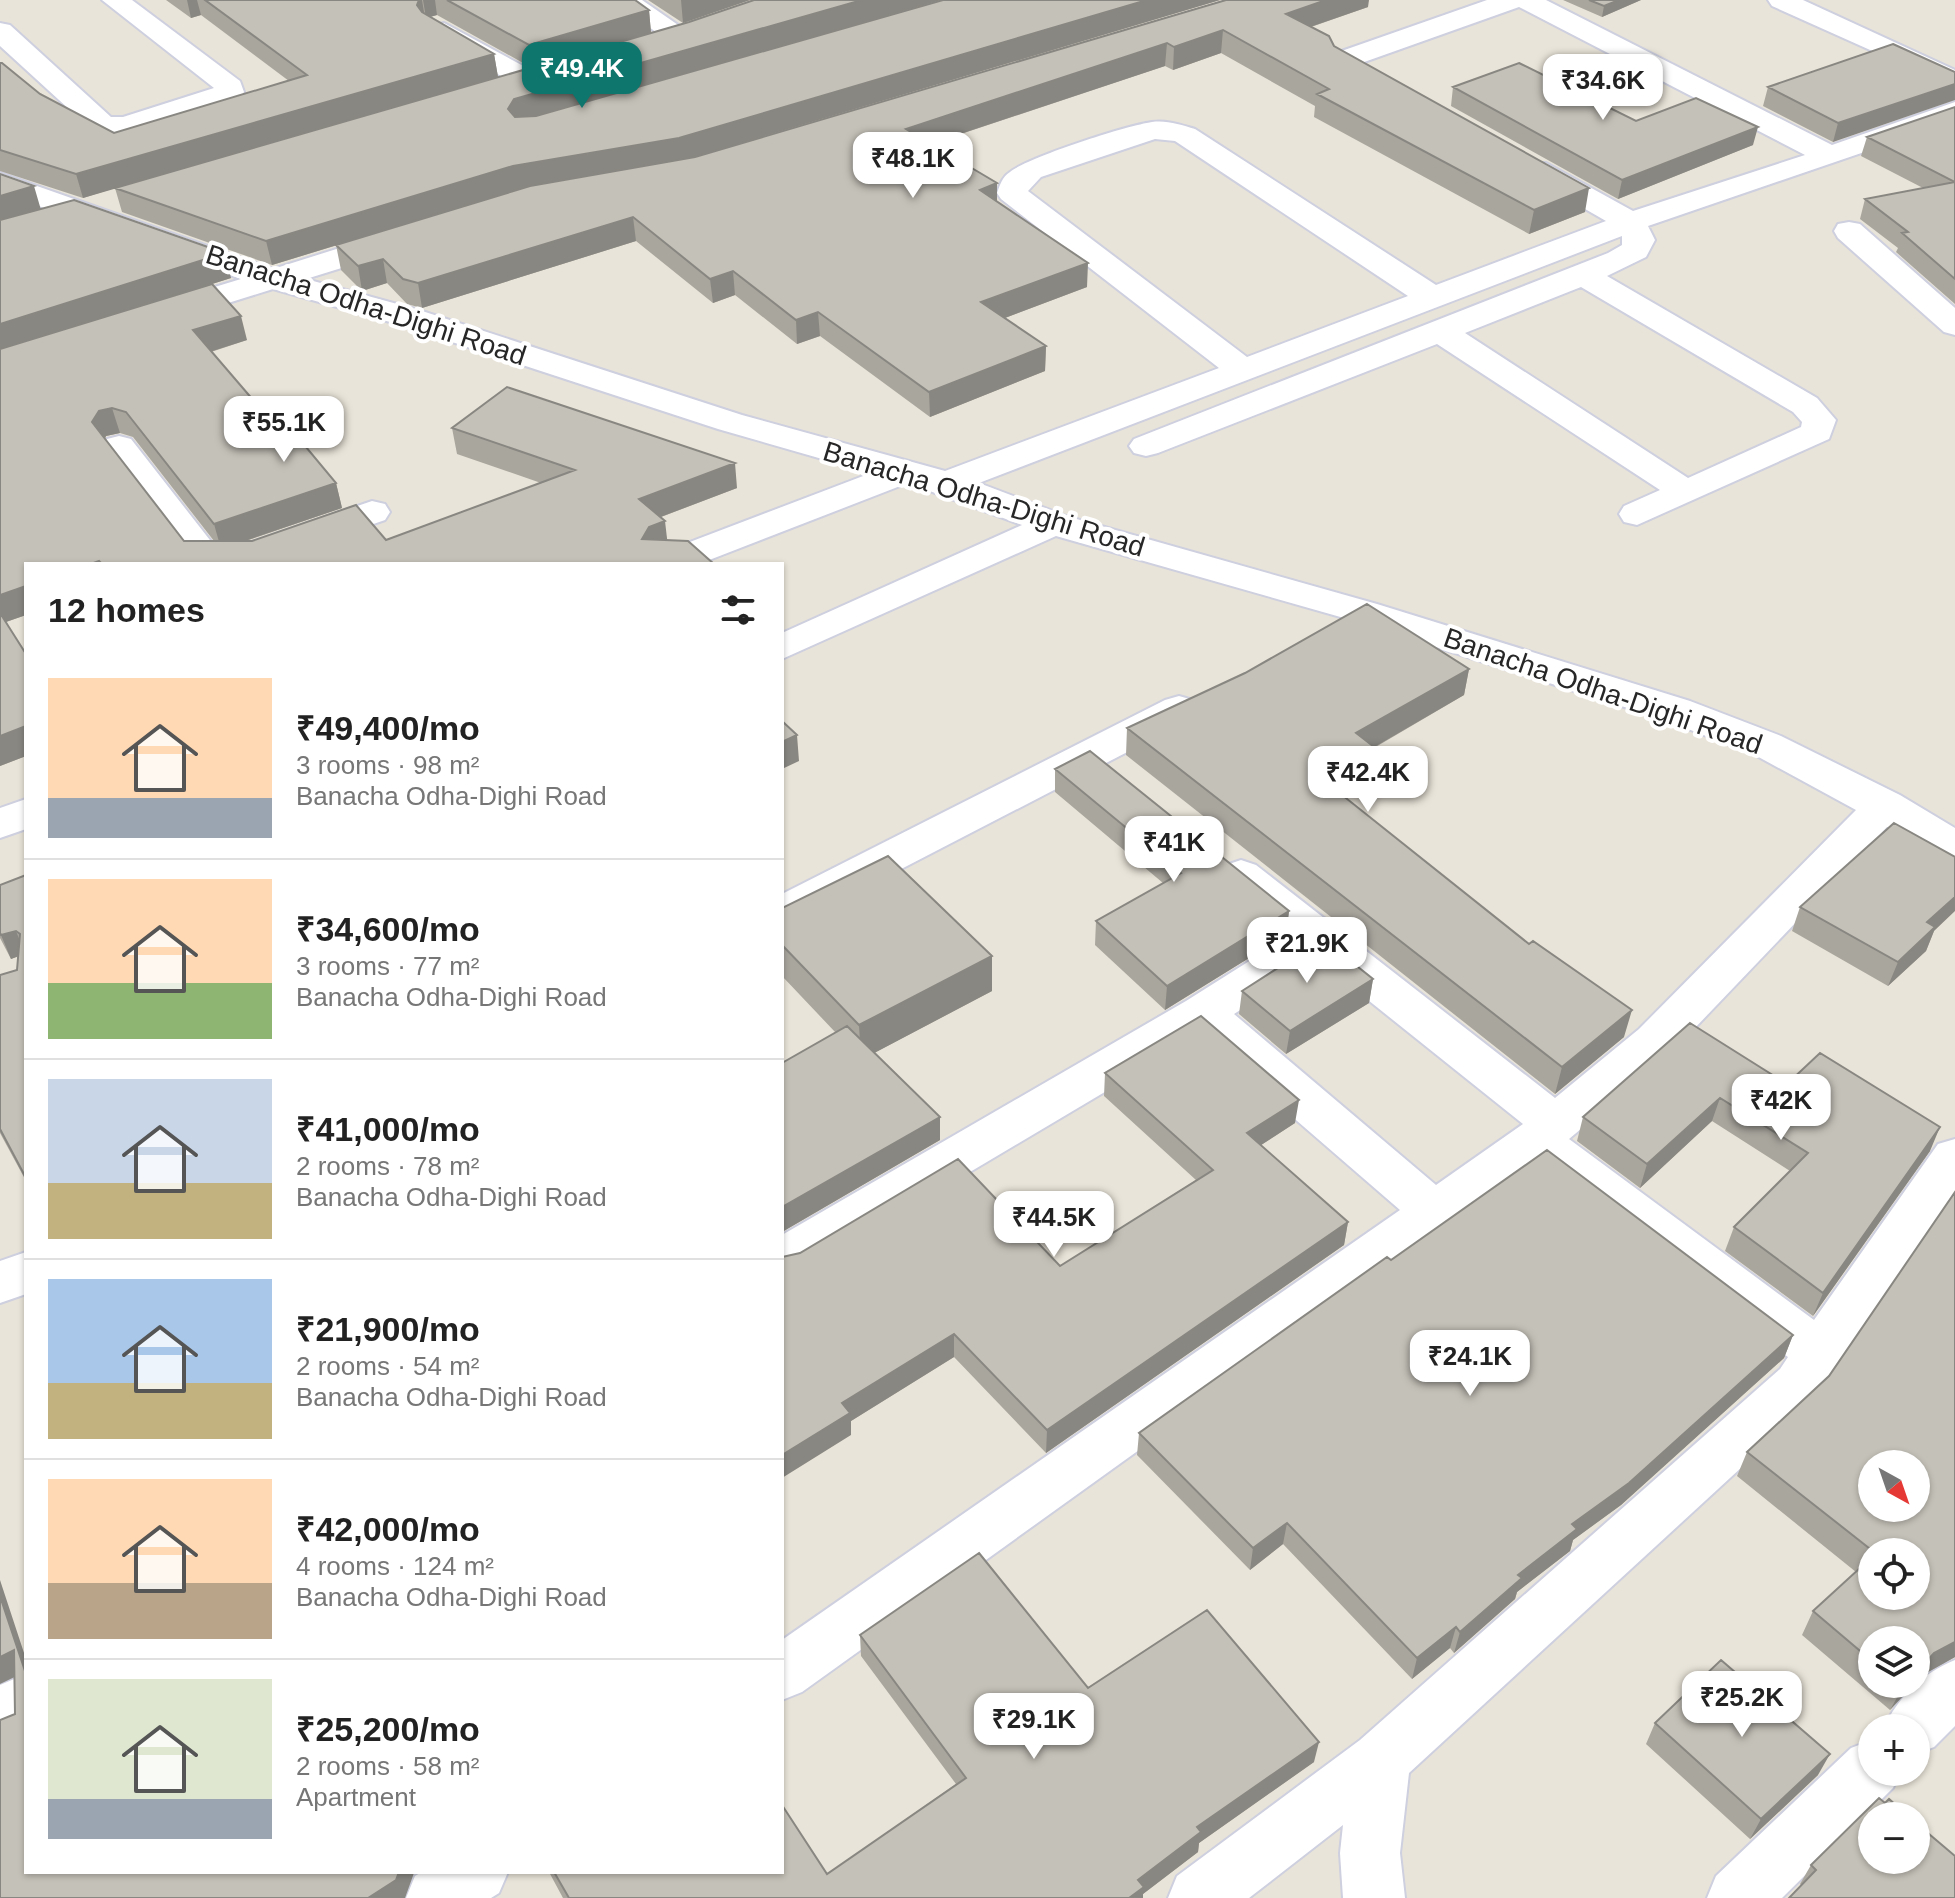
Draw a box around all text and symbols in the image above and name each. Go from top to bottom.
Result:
pin: ₹49.4K [517,42,647,110]
text: ₹49.4K [540,53,624,83]
pin: ₹34.6K [1538,54,1668,122]
text: ₹34.6K [1561,65,1645,95]
pin: ₹48.1K [848,132,978,200]
text: ₹48.1K [871,143,955,173]
street label: Banacha Odha-Dighi Road [202,239,530,371]
pin: ₹55.1K [219,396,349,464]
text: ₹55.1K [242,407,326,437]
street label: Banacha Odha-Dighi Road [819,435,1149,563]
icon: filters [716,588,760,632]
text: 12 homes [48,591,205,629]
street label: Banacha Odha-Dighi Road [1440,622,1766,760]
text: ₹49,400/mo [296,709,480,747]
icon: home [112,710,208,806]
pin: ₹42.4K [1303,746,1433,814]
text: 3 rooms · 98 m² [296,750,480,780]
text: ₹42.4K [1326,757,1410,787]
text: Banacha Odha-Dighi Road [296,781,607,811]
pin: ₹41K [1127,816,1221,884]
text: ₹41K [1143,827,1205,857]
text: ₹34,600/mo [296,910,480,948]
icon: home [112,911,208,1007]
pin: ₹21.9K [1242,917,1372,985]
text: ₹21.9K [1265,928,1349,958]
text: 3 rooms · 77 m² [296,951,480,981]
text: Banacha Odha-Dighi Road [296,982,607,1012]
pin: ₹42K [1734,1074,1828,1142]
text: ₹42K [1750,1085,1812,1115]
text: ₹41,000/mo [296,1110,480,1148]
icon: home [112,1111,208,1207]
text: 2 rooms · 78 m² [296,1151,480,1181]
text: Banacha Odha-Dighi Road [296,1182,607,1212]
pin: ₹44.5K [989,1191,1119,1259]
text: ₹44.5K [1012,1202,1096,1232]
text: ₹21,900/mo [296,1310,480,1348]
icon: home [112,1311,208,1407]
pin: ₹24.1K [1405,1330,1535,1398]
text: ₹24.1K [1428,1341,1512,1371]
text: 2 rooms · 54 m² [296,1351,480,1381]
text: Banacha Odha-Dighi Road [296,1382,607,1412]
north arrow [1858,1450,1930,1522]
map controls [1858,1450,1930,1874]
text: ₹42,000/mo [296,1510,480,1548]
icon: home [112,1511,208,1607]
button: locate [1858,1538,1930,1610]
text: 4 rooms · 124 m² [296,1551,494,1581]
text: Banacha Odha-Dighi Road [296,1582,607,1612]
button: layers [1858,1626,1930,1698]
pin: ₹25.2K [1677,1671,1807,1739]
text: ₹25.2K [1700,1682,1784,1712]
pin: ₹29.1K [969,1693,1099,1761]
text: ₹29.1K [992,1704,1076,1734]
text: ₹25,200/mo [296,1710,480,1748]
icon: home [112,1711,208,1807]
button: + [1858,1714,1930,1786]
text: 2 rooms · 58 m² [296,1751,480,1781]
text: Apartment [296,1782,416,1812]
button: − [1858,1802,1930,1874]

